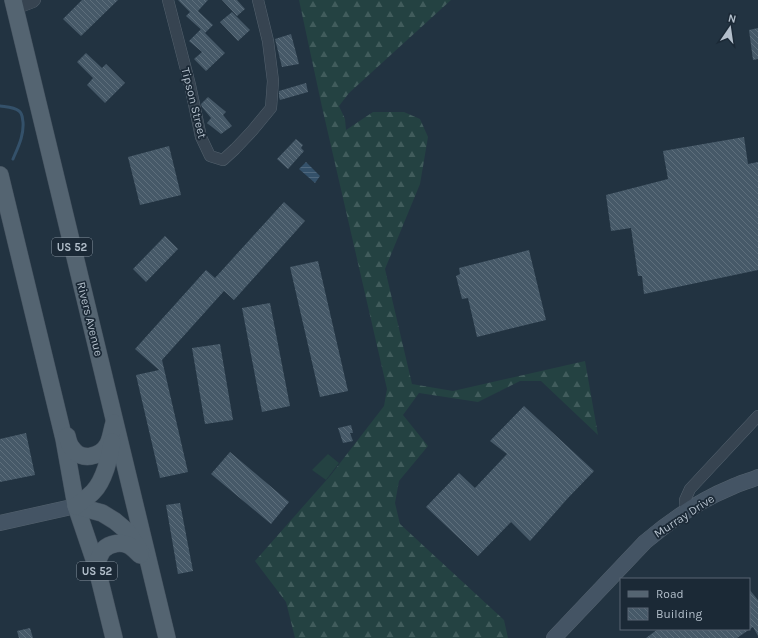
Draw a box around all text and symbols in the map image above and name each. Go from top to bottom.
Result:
north arrow [710,8,750,48]
text: N [727,12,737,26]
street label: Tipson Street [178,66,210,140]
road number: US 52 [52,238,92,256]
street label: Rivers Avenue [74,280,106,358]
street label: Murray Drive [651,491,717,541]
road number: US 52 [77,562,117,580]
legend [620,578,750,630]
text: Road [656,587,684,601]
text: Building [656,607,703,621]

